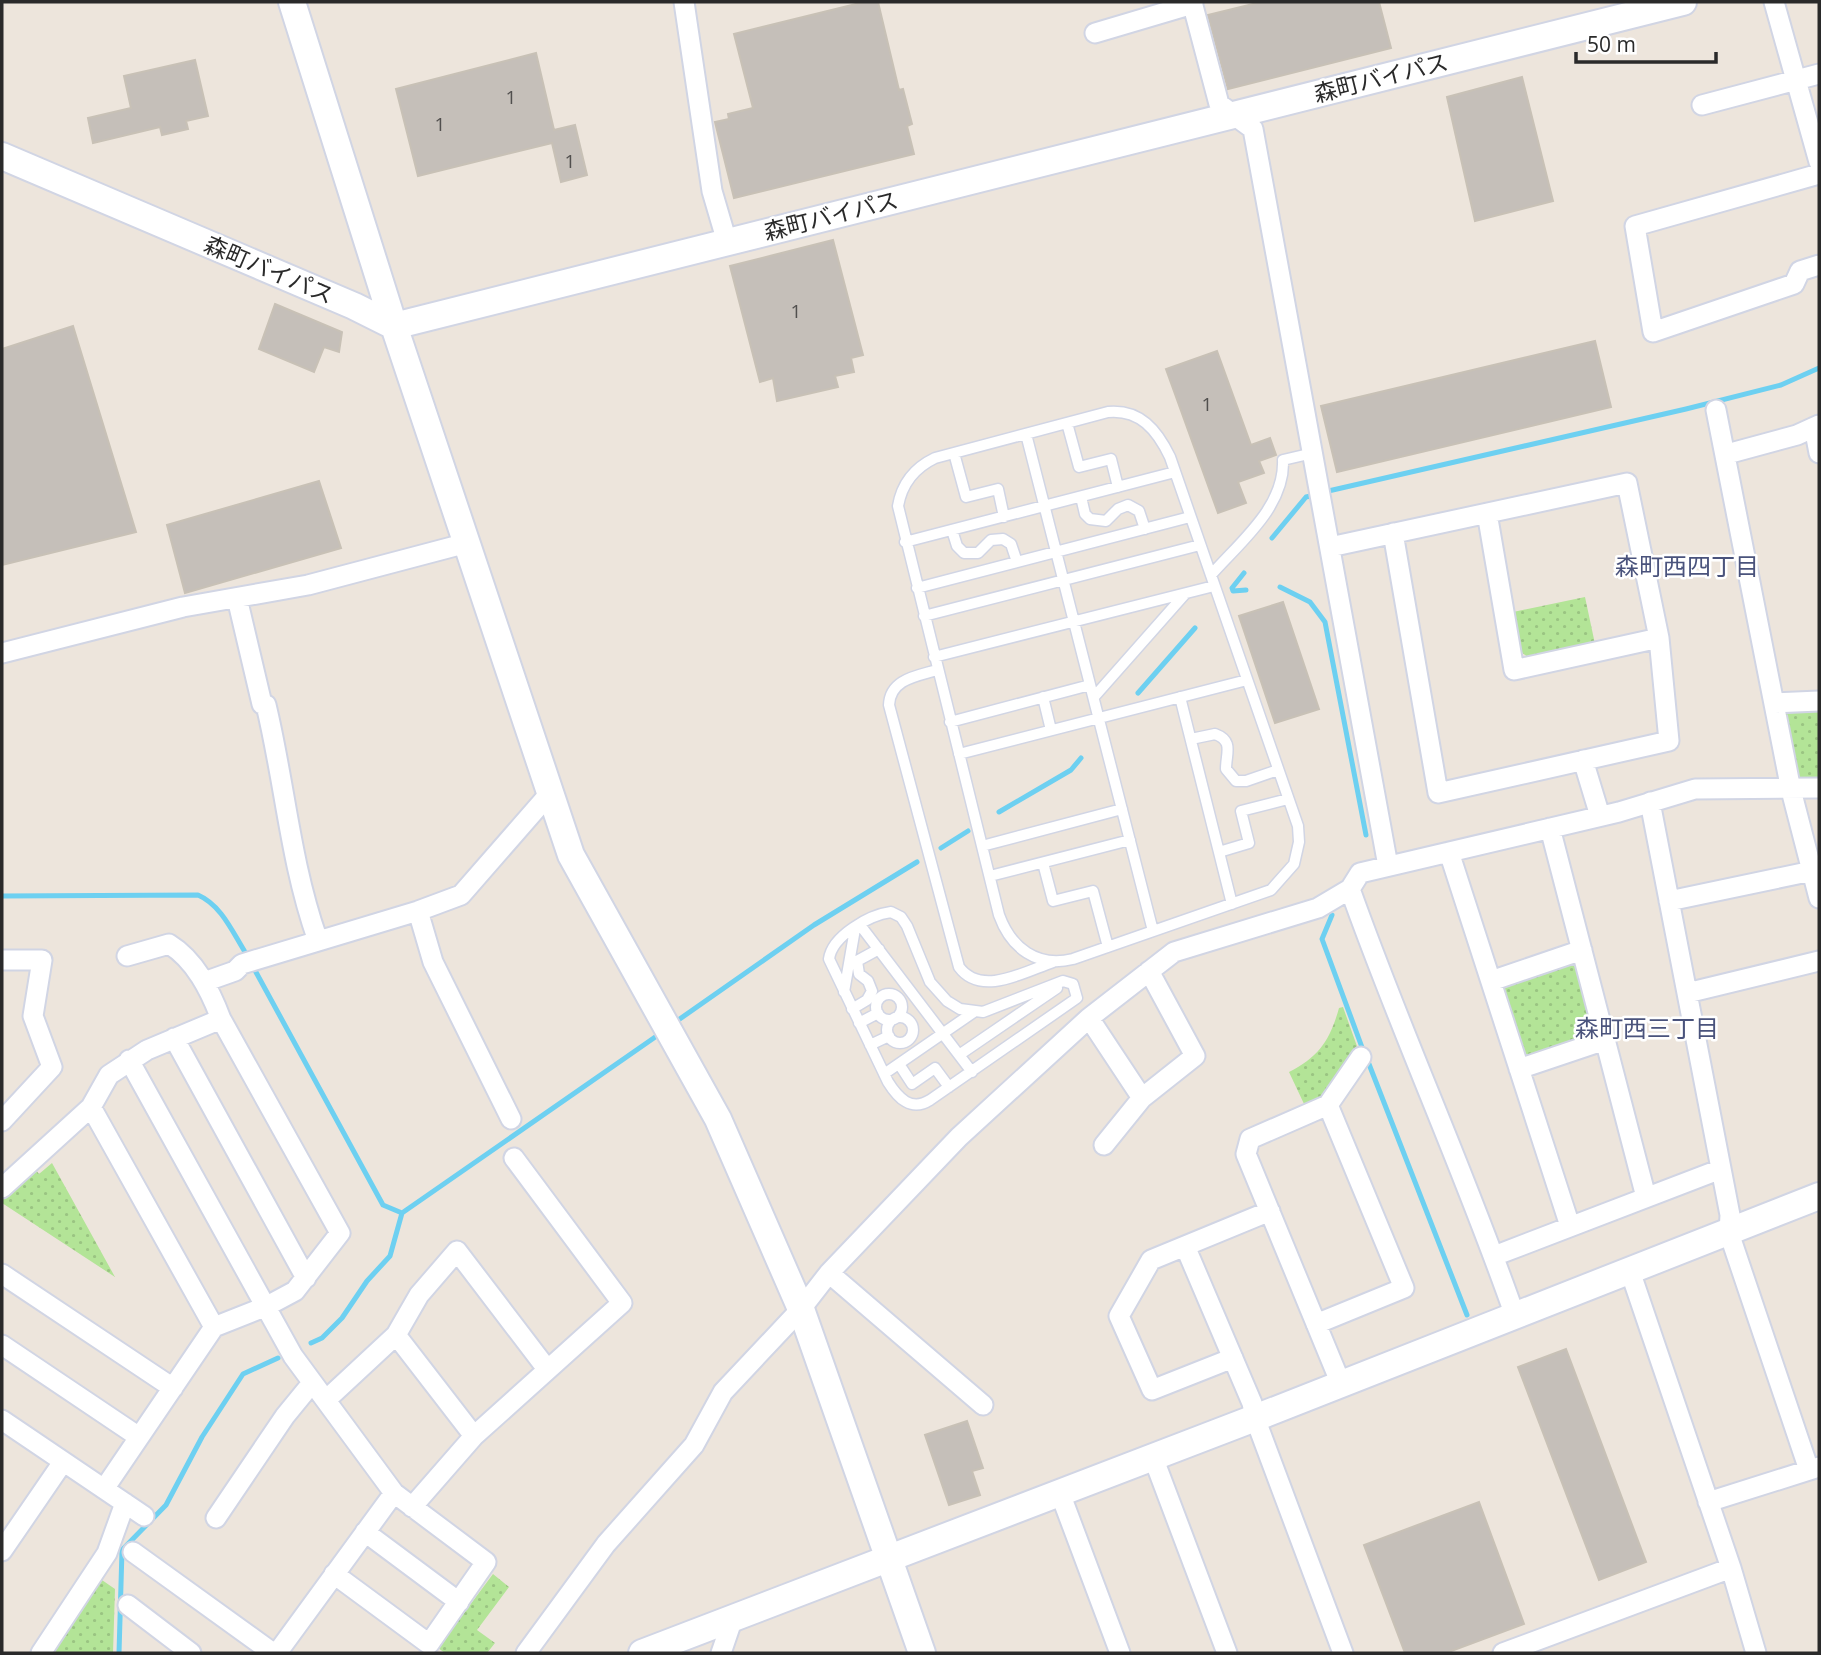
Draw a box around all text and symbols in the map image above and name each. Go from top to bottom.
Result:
scale bar [1576,21,1716,65]
text: 50 m [1587,30,1636,58]
street label: 森町バイパス [1310,45,1451,109]
house number: 1 [506,84,516,110]
house number: 1 [435,111,445,137]
house number: 1 [565,148,575,174]
street label: 森町バイパス [760,183,901,247]
street label: 森町バイパス [200,227,339,311]
house number: 1 [791,298,801,324]
house number: 1 [1202,391,1212,417]
district label: 森町西四丁目 [1615,549,1759,582]
district label: 森町西三丁目 [1575,1011,1719,1044]

